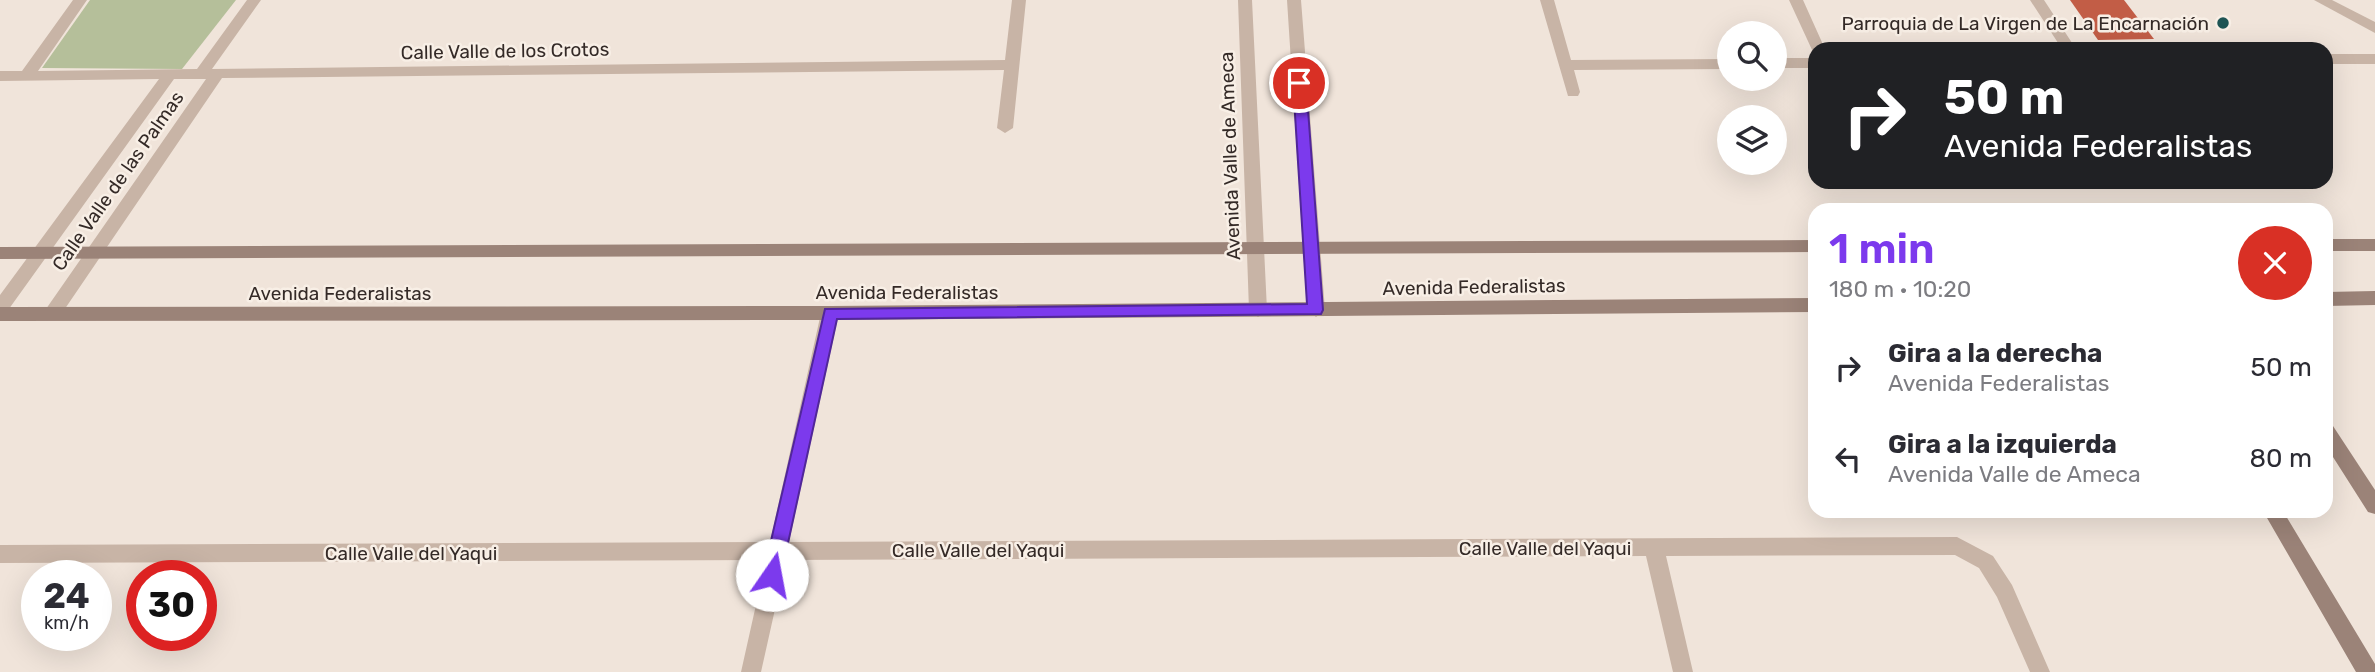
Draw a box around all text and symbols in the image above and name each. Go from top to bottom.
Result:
place label: Parroquia de La Virgen de La Encarnación [1842,12,2209,35]
marker: Parroquia de La Virgen de La Encarnación [2215,15,2231,31]
map controls [1717,21,1787,175]
button: search [1717,21,1787,91]
street label: Calle Valle de los Crotos [401,38,609,64]
street label: Avenida Valle de Ameca [1215,51,1245,261]
pin [1269,53,1329,113]
icon: arrive [1280,64,1318,102]
text: 50 m [1944,68,2064,126]
icon: right [1829,70,1920,161]
street label: Calle Valle de las Palmas [47,87,189,275]
button: layers [1717,105,1787,175]
text: Avenida Federalistas [1944,127,2252,165]
text: 1 min [1829,224,1935,274]
button: close [2238,226,2312,300]
street label: Avenida Federalistas [1382,274,1566,300]
text: 180 m · 10:20 [1829,275,1971,303]
street label: Avenida Federalistas [815,281,999,304]
street label: Avenida Federalistas [248,282,432,305]
text: Gira a la derecha [1888,338,2102,369]
icon: right [1829,349,1867,387]
text: 50 m [2251,352,2312,383]
text: Avenida Federalistas [1888,369,2110,397]
text: Gira a la izquierda [1888,429,2117,460]
icon: left [1829,440,1867,478]
text: 80 m [2249,443,2312,474]
text: Avenida Valle de Ameca [1888,460,2141,488]
street label: Calle Valle del Yaqui [1459,537,1631,560]
position arrow [735,538,809,612]
street label: Calle Valle del Yaqui [892,539,1064,562]
street label: Calle Valle del Yaqui [325,542,497,565]
speed limit sign: 30 [126,560,217,651]
text: 24 [43,575,90,617]
text: km/h [44,612,89,634]

